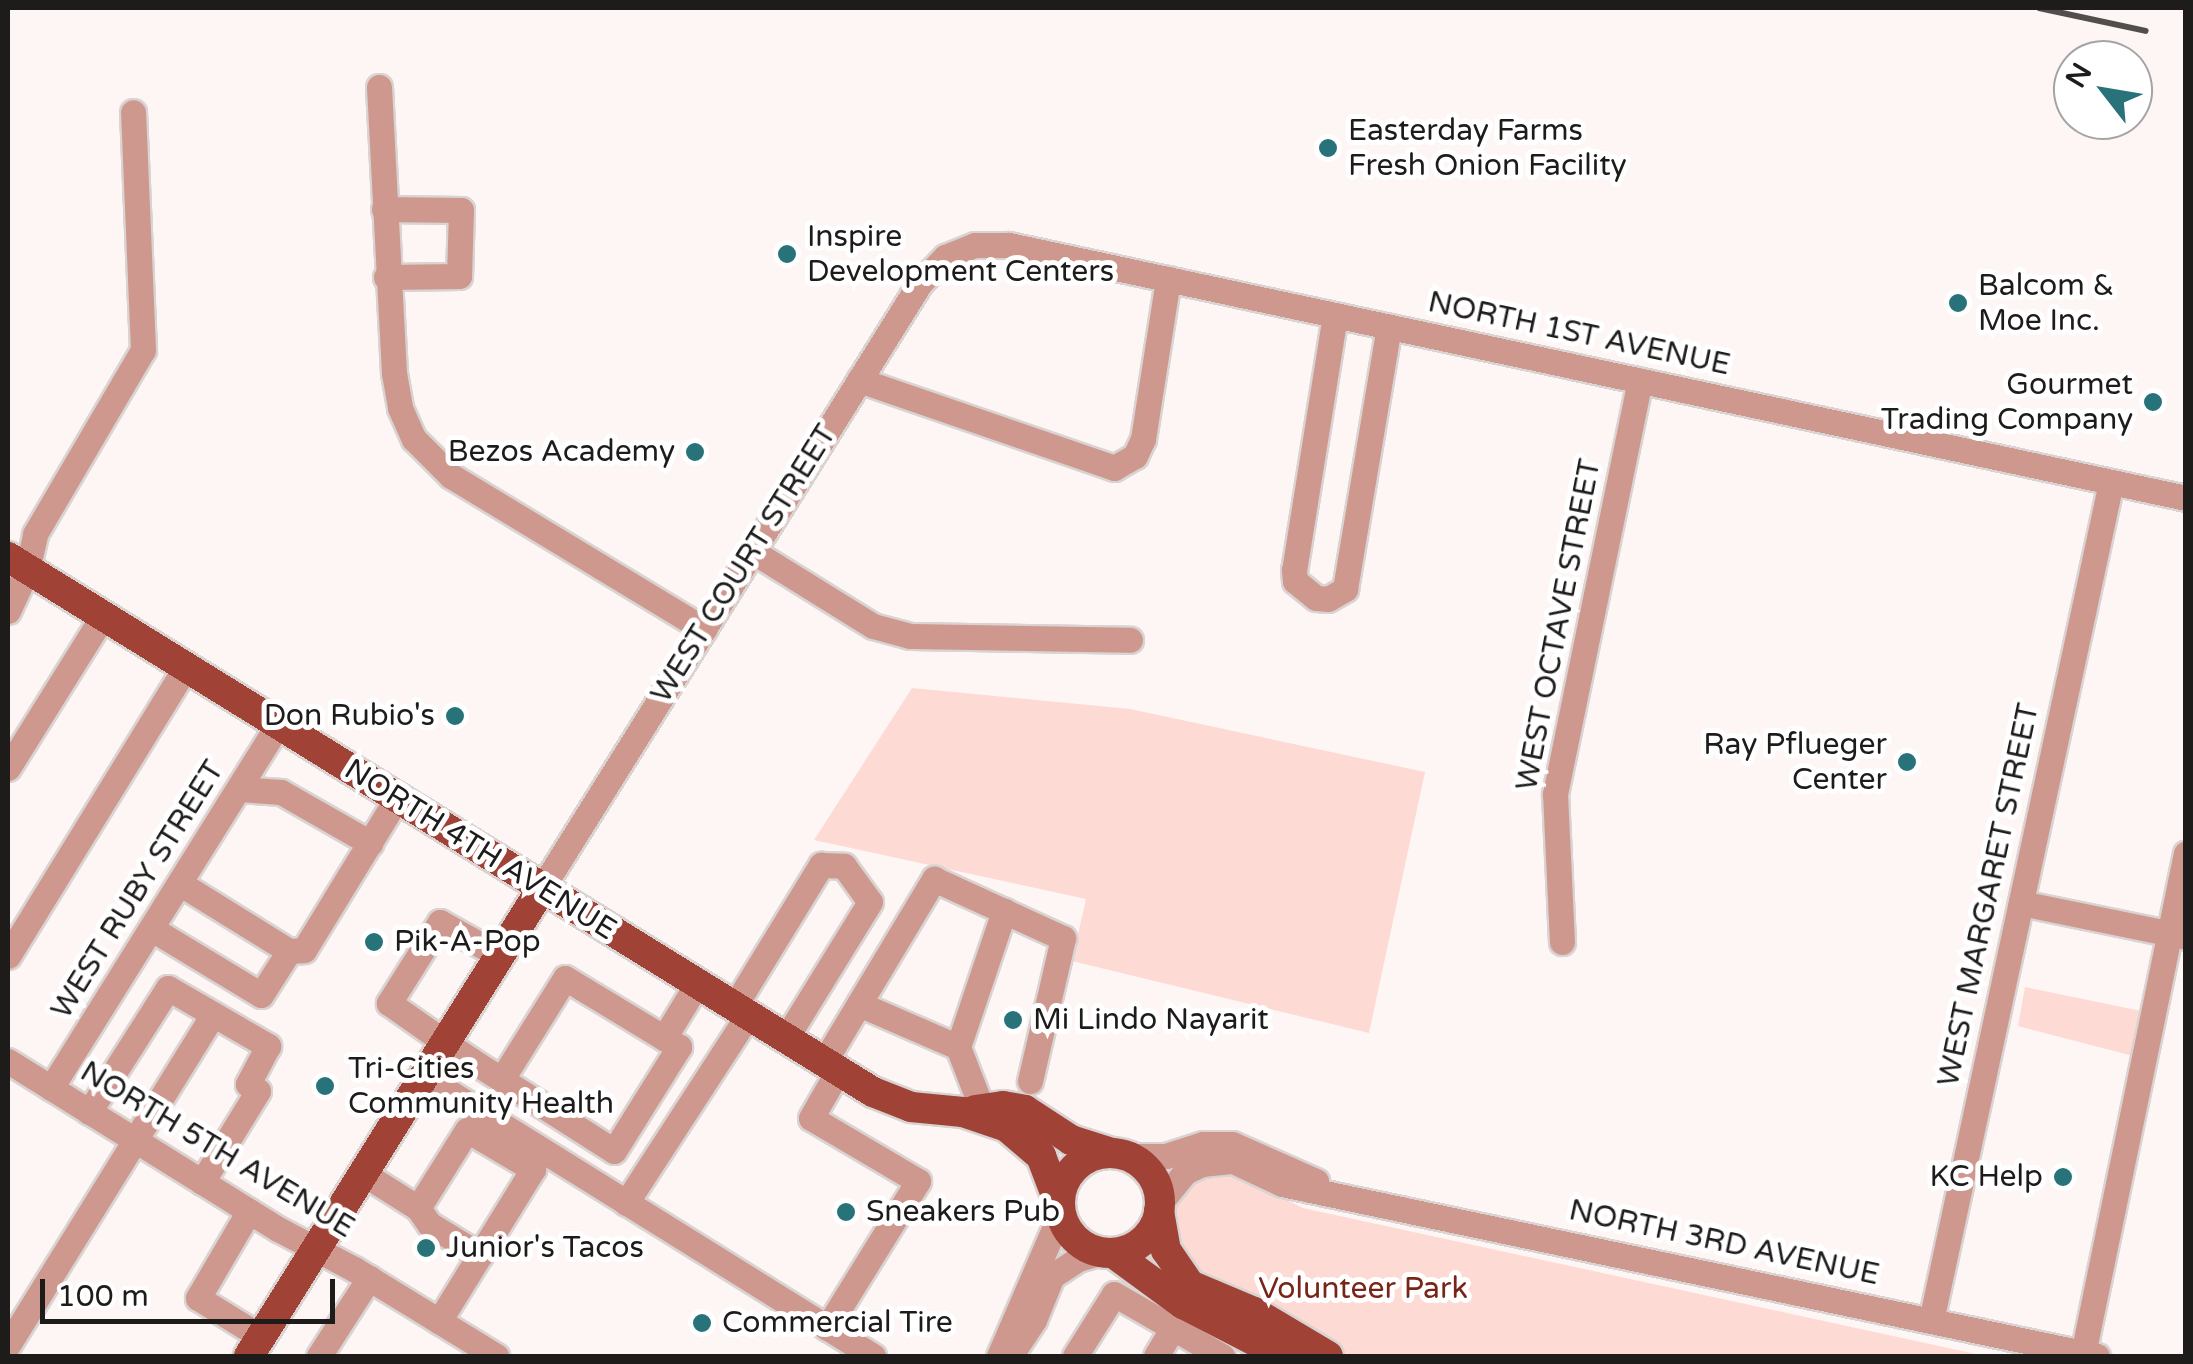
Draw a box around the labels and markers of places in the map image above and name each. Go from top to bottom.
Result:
place label: Easterday Farms Fresh Onion Facility [1348,113,1627,184]
marker: Easterday Farms Fresh Onion Facility [1317,137,1339,159]
place label: Inspire Development Centers [807,219,1114,290]
marker: Inspire Development Centers [776,243,798,265]
place label: Balcom & Moe Inc. [1978,268,2115,338]
marker: Balcom & Moe Inc. [1947,292,1969,314]
place label: Gourmet Trading Company [1881,367,2133,438]
marker: Gourmet Trading Company [2142,391,2164,413]
place label: Bezos Academy [448,434,675,470]
marker: Bezos Academy [684,441,706,463]
place label: Don Rubio's [264,698,435,734]
marker: Don Rubio's [444,705,466,727]
place label: Ray Pflueger Center [1703,727,1887,798]
marker: Ray Pflueger Center [1896,751,1918,773]
place label: Pik-A-Pop [394,924,541,960]
marker: Pik-A-Pop [363,931,385,953]
place label: Mi Lindo Nayarit [1033,1002,1269,1038]
marker: Mi Lindo Nayarit [1002,1009,1024,1031]
place label: Tri-Cities Community Health [348,1051,614,1122]
marker: Tri-Cities Community Health [312,1073,338,1099]
place label: KC Help [1930,1159,2043,1195]
marker: KC Help [2052,1166,2074,1188]
place label: Sneakers Pub [866,1194,1060,1230]
marker: Sneakers Pub [835,1201,857,1223]
place label: Junior's Tacos [446,1230,644,1266]
marker: Junior's Tacos [415,1237,437,1259]
place label: Commercial Tire [722,1305,953,1341]
marker: Commercial Tire [691,1312,713,1334]

